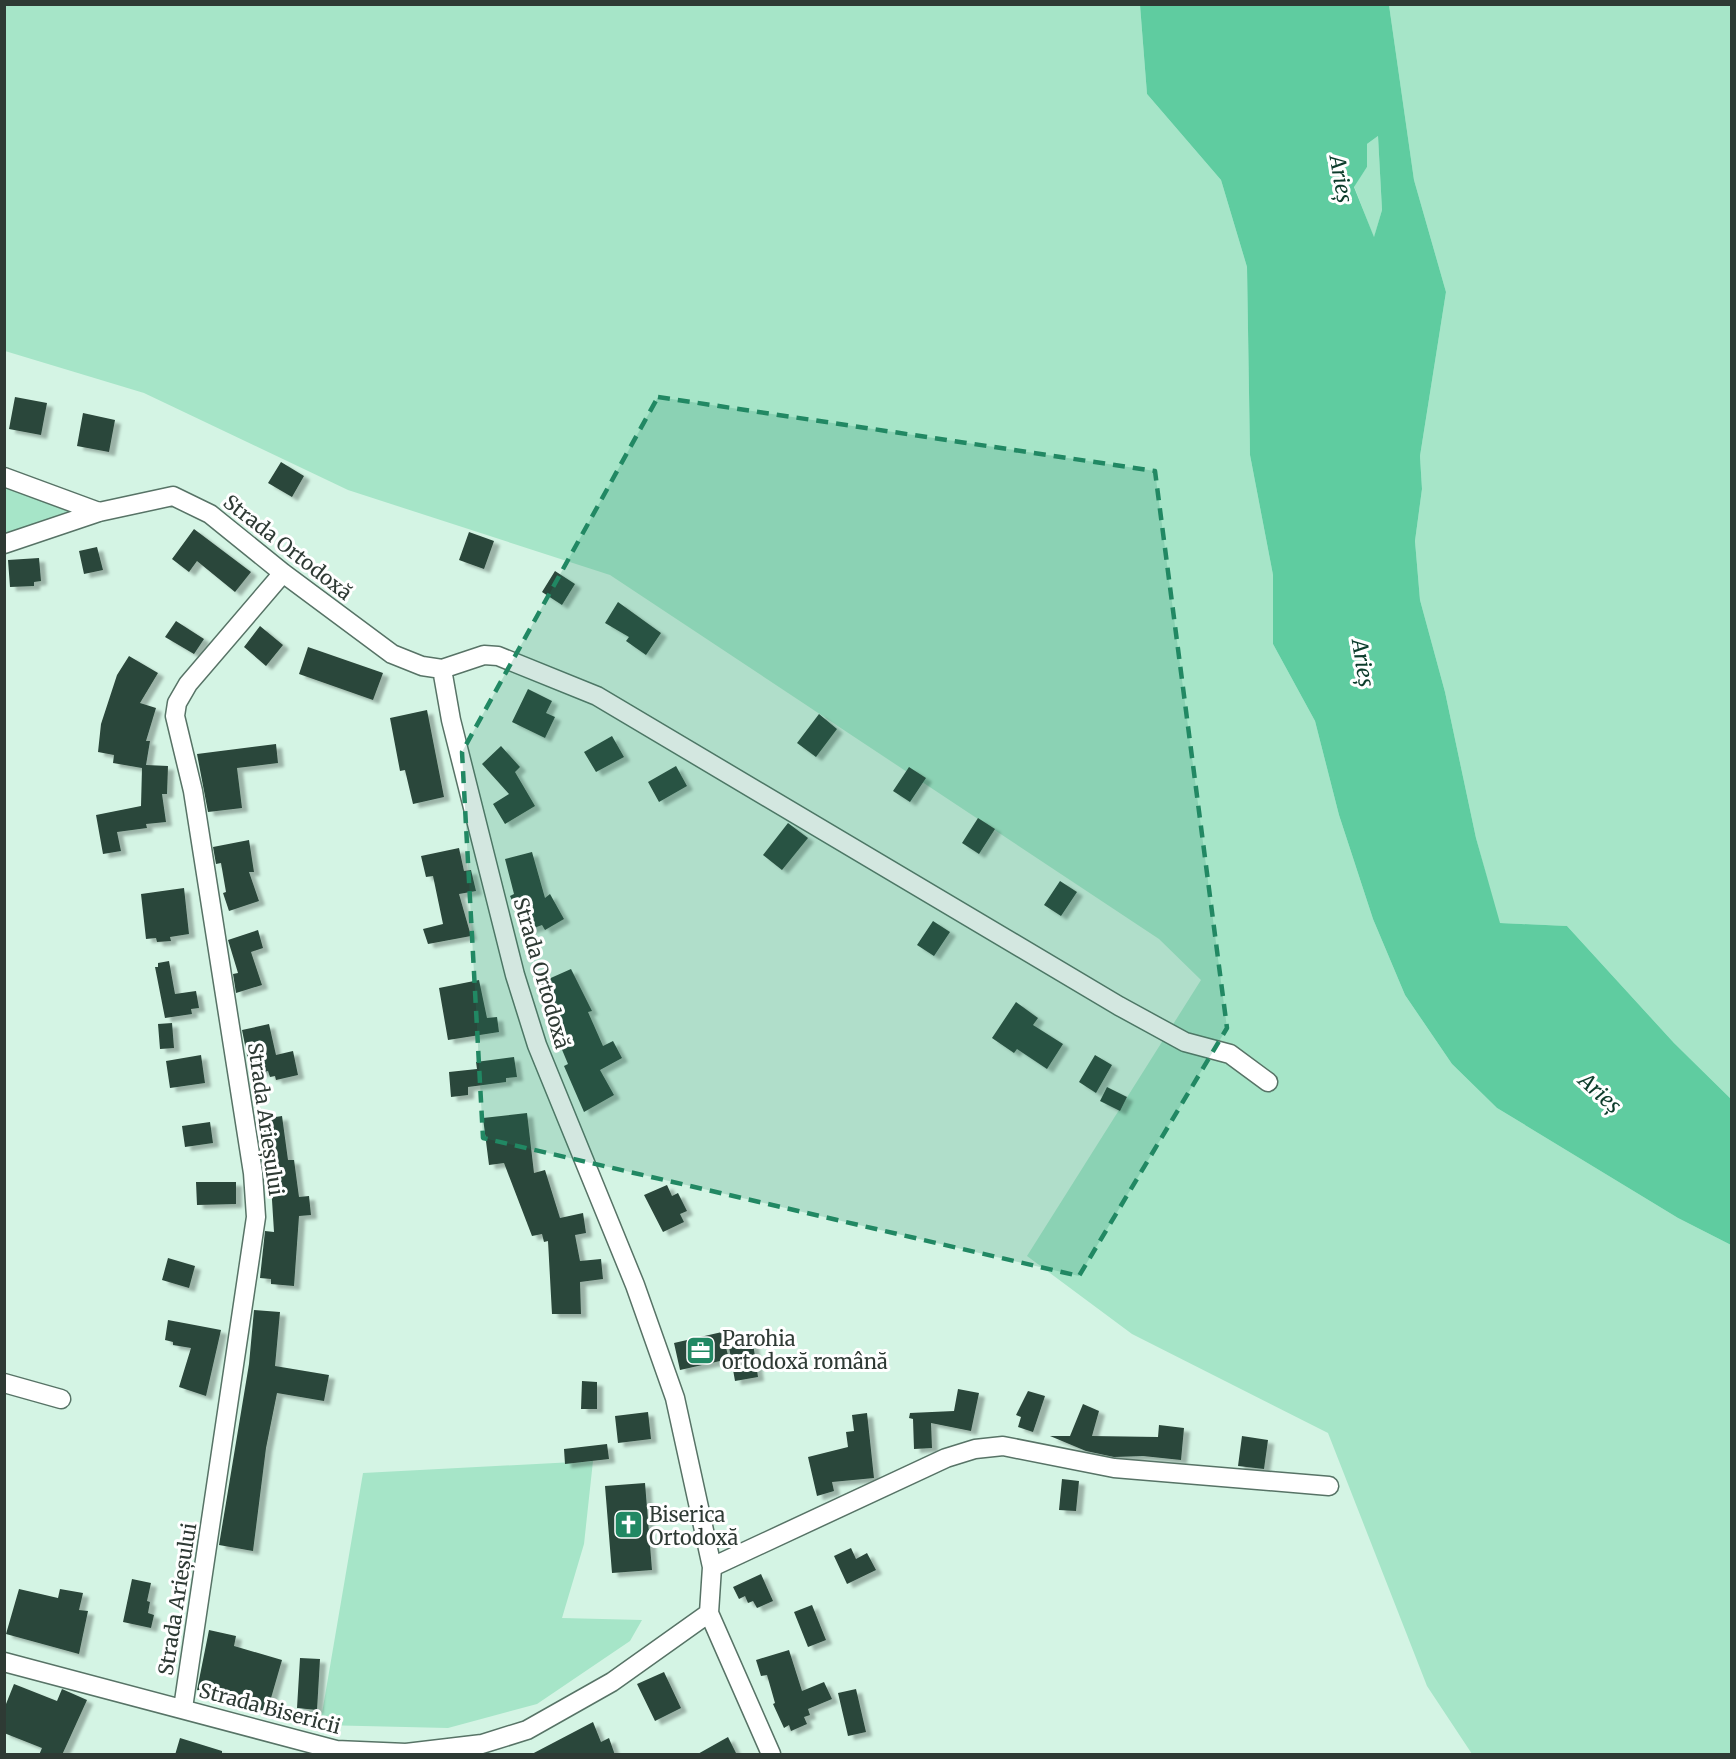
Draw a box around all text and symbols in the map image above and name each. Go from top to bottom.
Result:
water label: Arieș [1323,151,1358,205]
street label: Strada Ortodoxă [219,489,357,605]
water label: Arieș [1346,635,1380,689]
street label: Strada Ortodoxă [508,894,576,1052]
street label: Strada Arieșului [242,1041,289,1197]
water label: Arieș [1572,1066,1627,1119]
place label: Parohia ortodoxă română [722,1326,888,1374]
office icon: Parohia ortodoxă română [685,1334,717,1366]
place label: Biserica Ortodoxă [649,1502,739,1550]
church icon: Biserica Ortodoxă [612,1509,644,1541]
street label: Strada Arieșului [153,1521,202,1677]
street label: Strada Bisericii [197,1677,343,1739]

